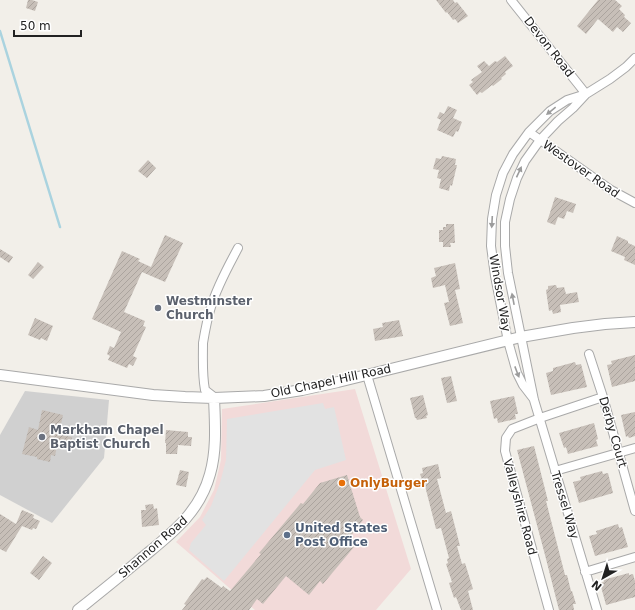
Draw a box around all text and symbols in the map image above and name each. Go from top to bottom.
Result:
scale bar [14,12,81,38]
street label: Devon Road [521,14,577,80]
text: 50 m [20,19,51,33]
one-way arrow [546,107,557,115]
street label: Westover Road [540,137,622,201]
one-way arrow [516,166,522,178]
one-way arrow [489,216,495,229]
street label: Windsor Way [486,253,514,333]
one-way arrow [510,293,516,305]
place label: Westminster Church [166,294,252,322]
marker: Westminster Church [153,303,163,313]
street label: Old Chapel Hill Road [270,361,392,401]
one-way arrow [515,367,521,379]
street label: Derby Court [596,395,630,469]
place label: Markham Chapel Baptist Church [50,423,164,451]
marker: Markham Chapel Baptist Church [37,432,47,442]
street label: Valleyshire Road [500,457,540,557]
street label: Tressel Way [548,468,582,541]
place label: OnlyBurger [350,476,427,490]
marker: OnlyBurger [337,478,347,488]
street label: Shannon Road [116,513,190,581]
place label: United States Post Office [295,521,388,549]
marker: United States Post Office [282,530,292,540]
north arrow [583,558,623,598]
text: N [589,577,605,593]

